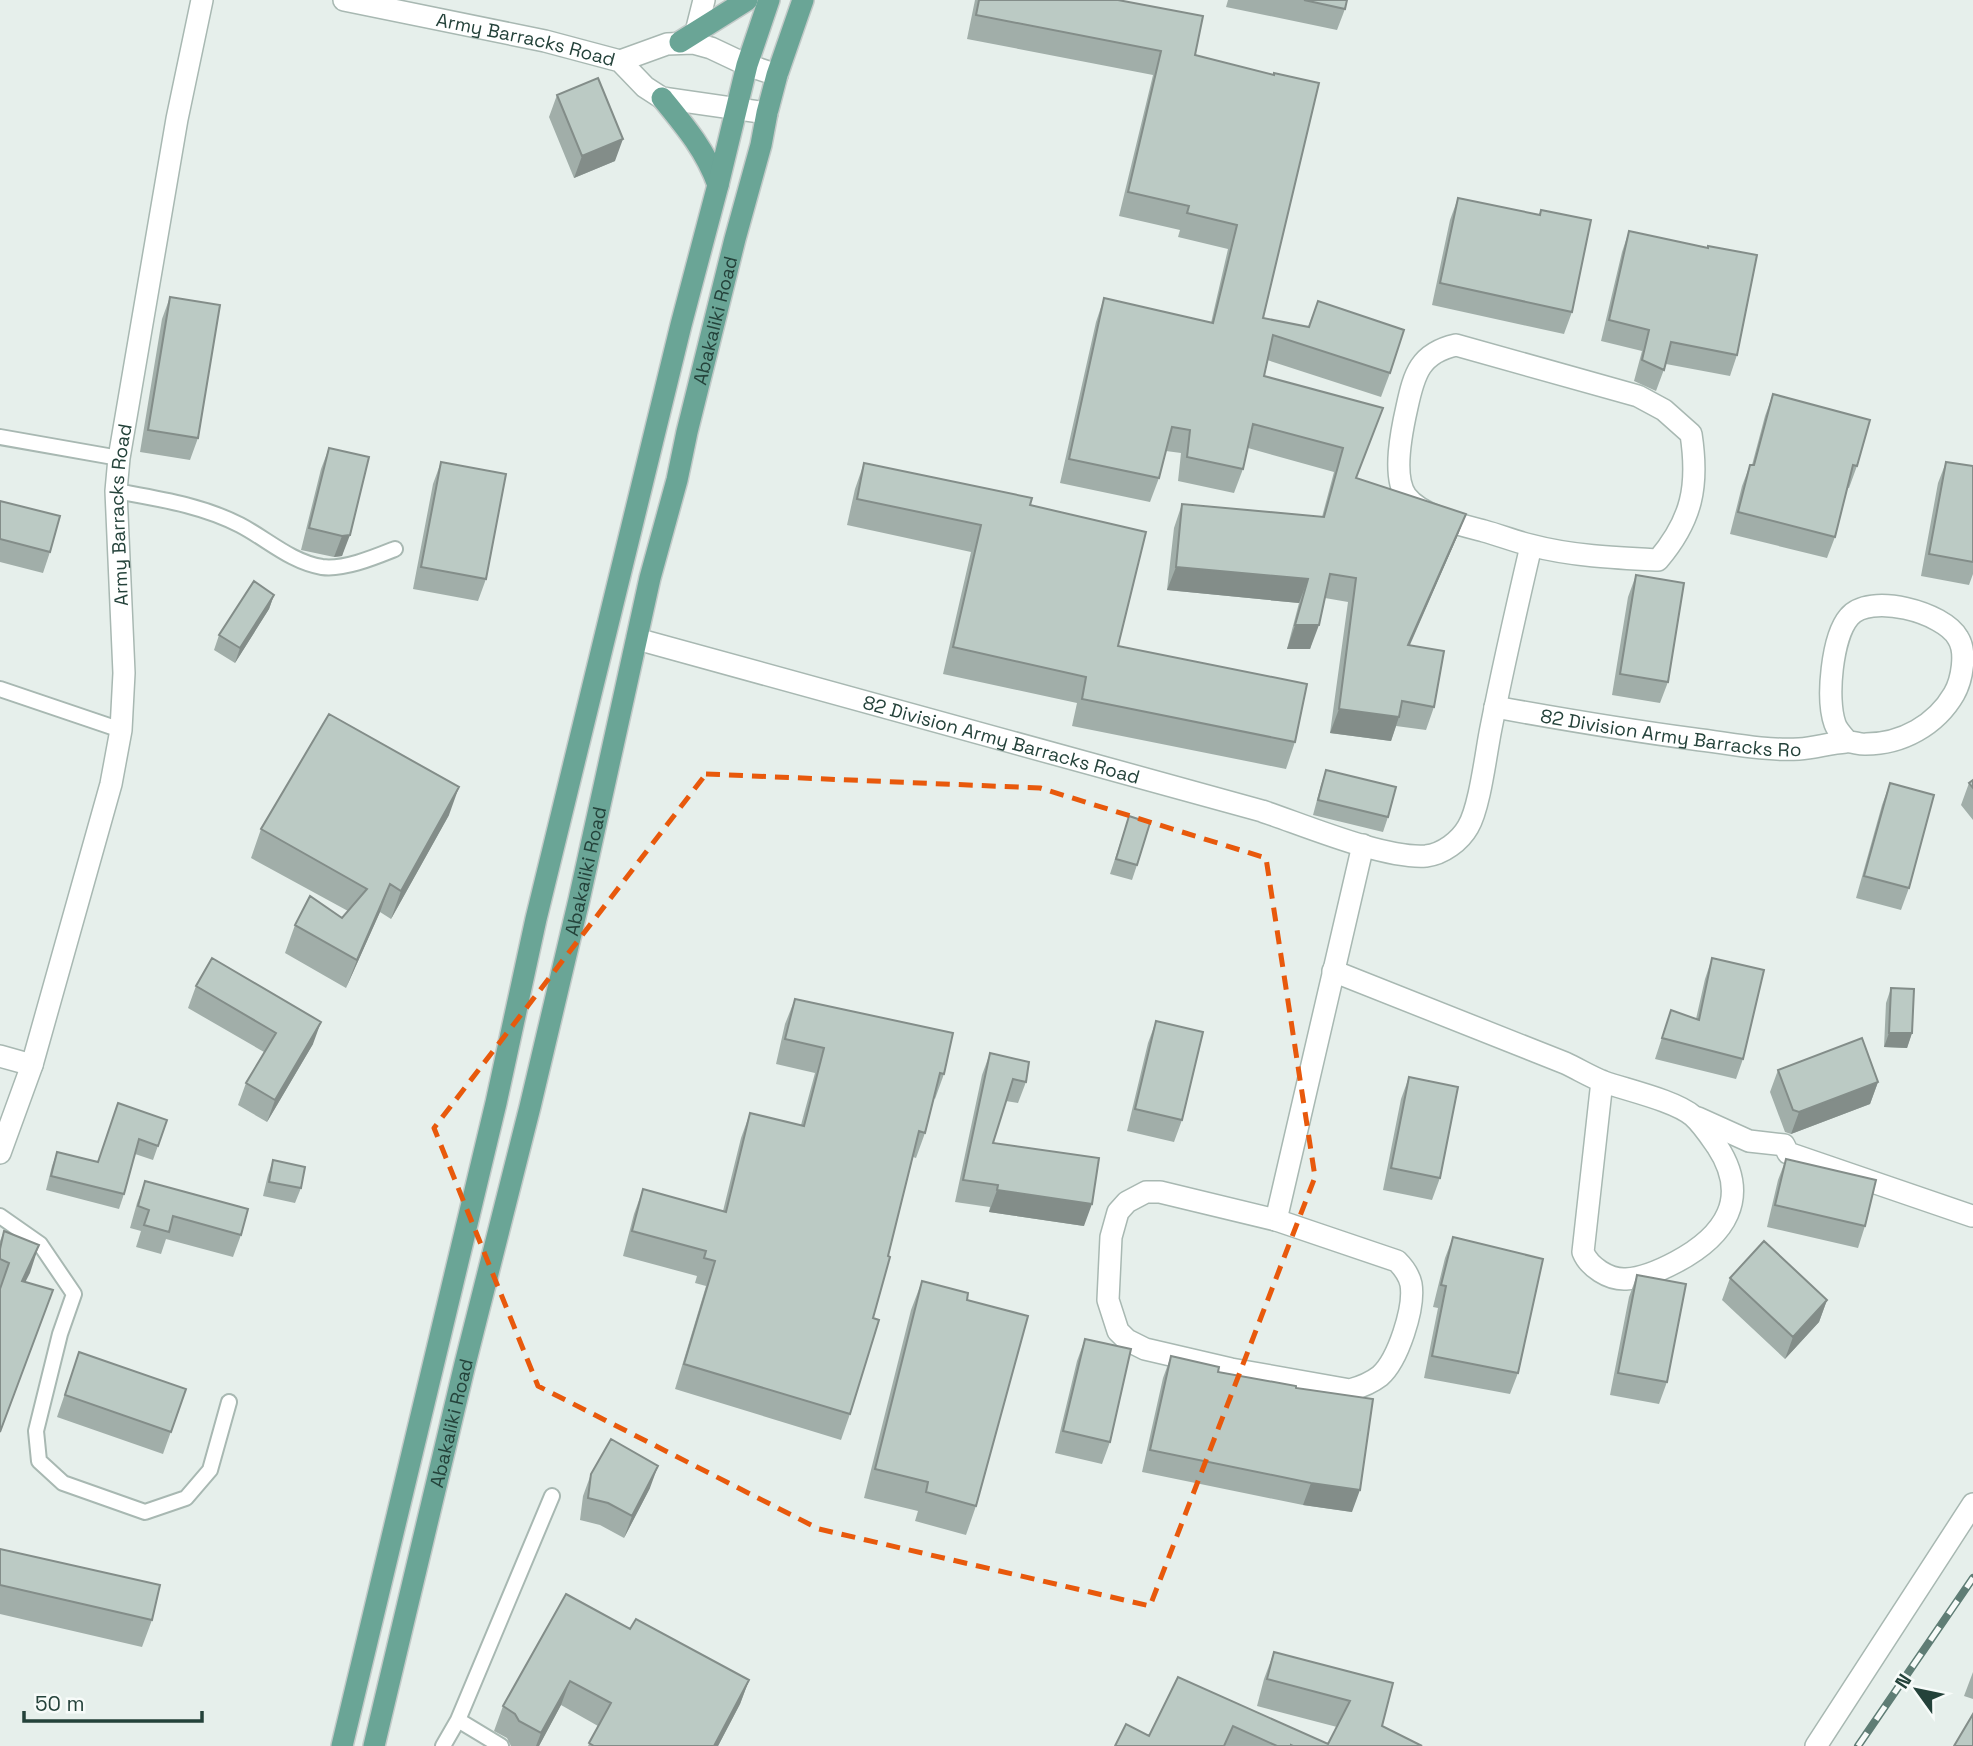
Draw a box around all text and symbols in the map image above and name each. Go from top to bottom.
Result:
street label: Army Barracks Road [434,7,618,72]
street label: Abakaliki Road [687,253,743,387]
street label: Army Barracks Road [103,422,137,607]
street label: 82 Division Army Barracks Road [860,689,1143,789]
street label: 82 Division Army Barracks Ro [1539,703,1802,762]
street label: Abakaliki Road [558,804,612,938]
street label: Abakaliki Road [423,1356,478,1490]
north arrow [1882,1655,1952,1725]
text: N [1889,1669,1917,1693]
scale bar [24,1680,203,1724]
text: 50 m [35,1690,85,1717]

